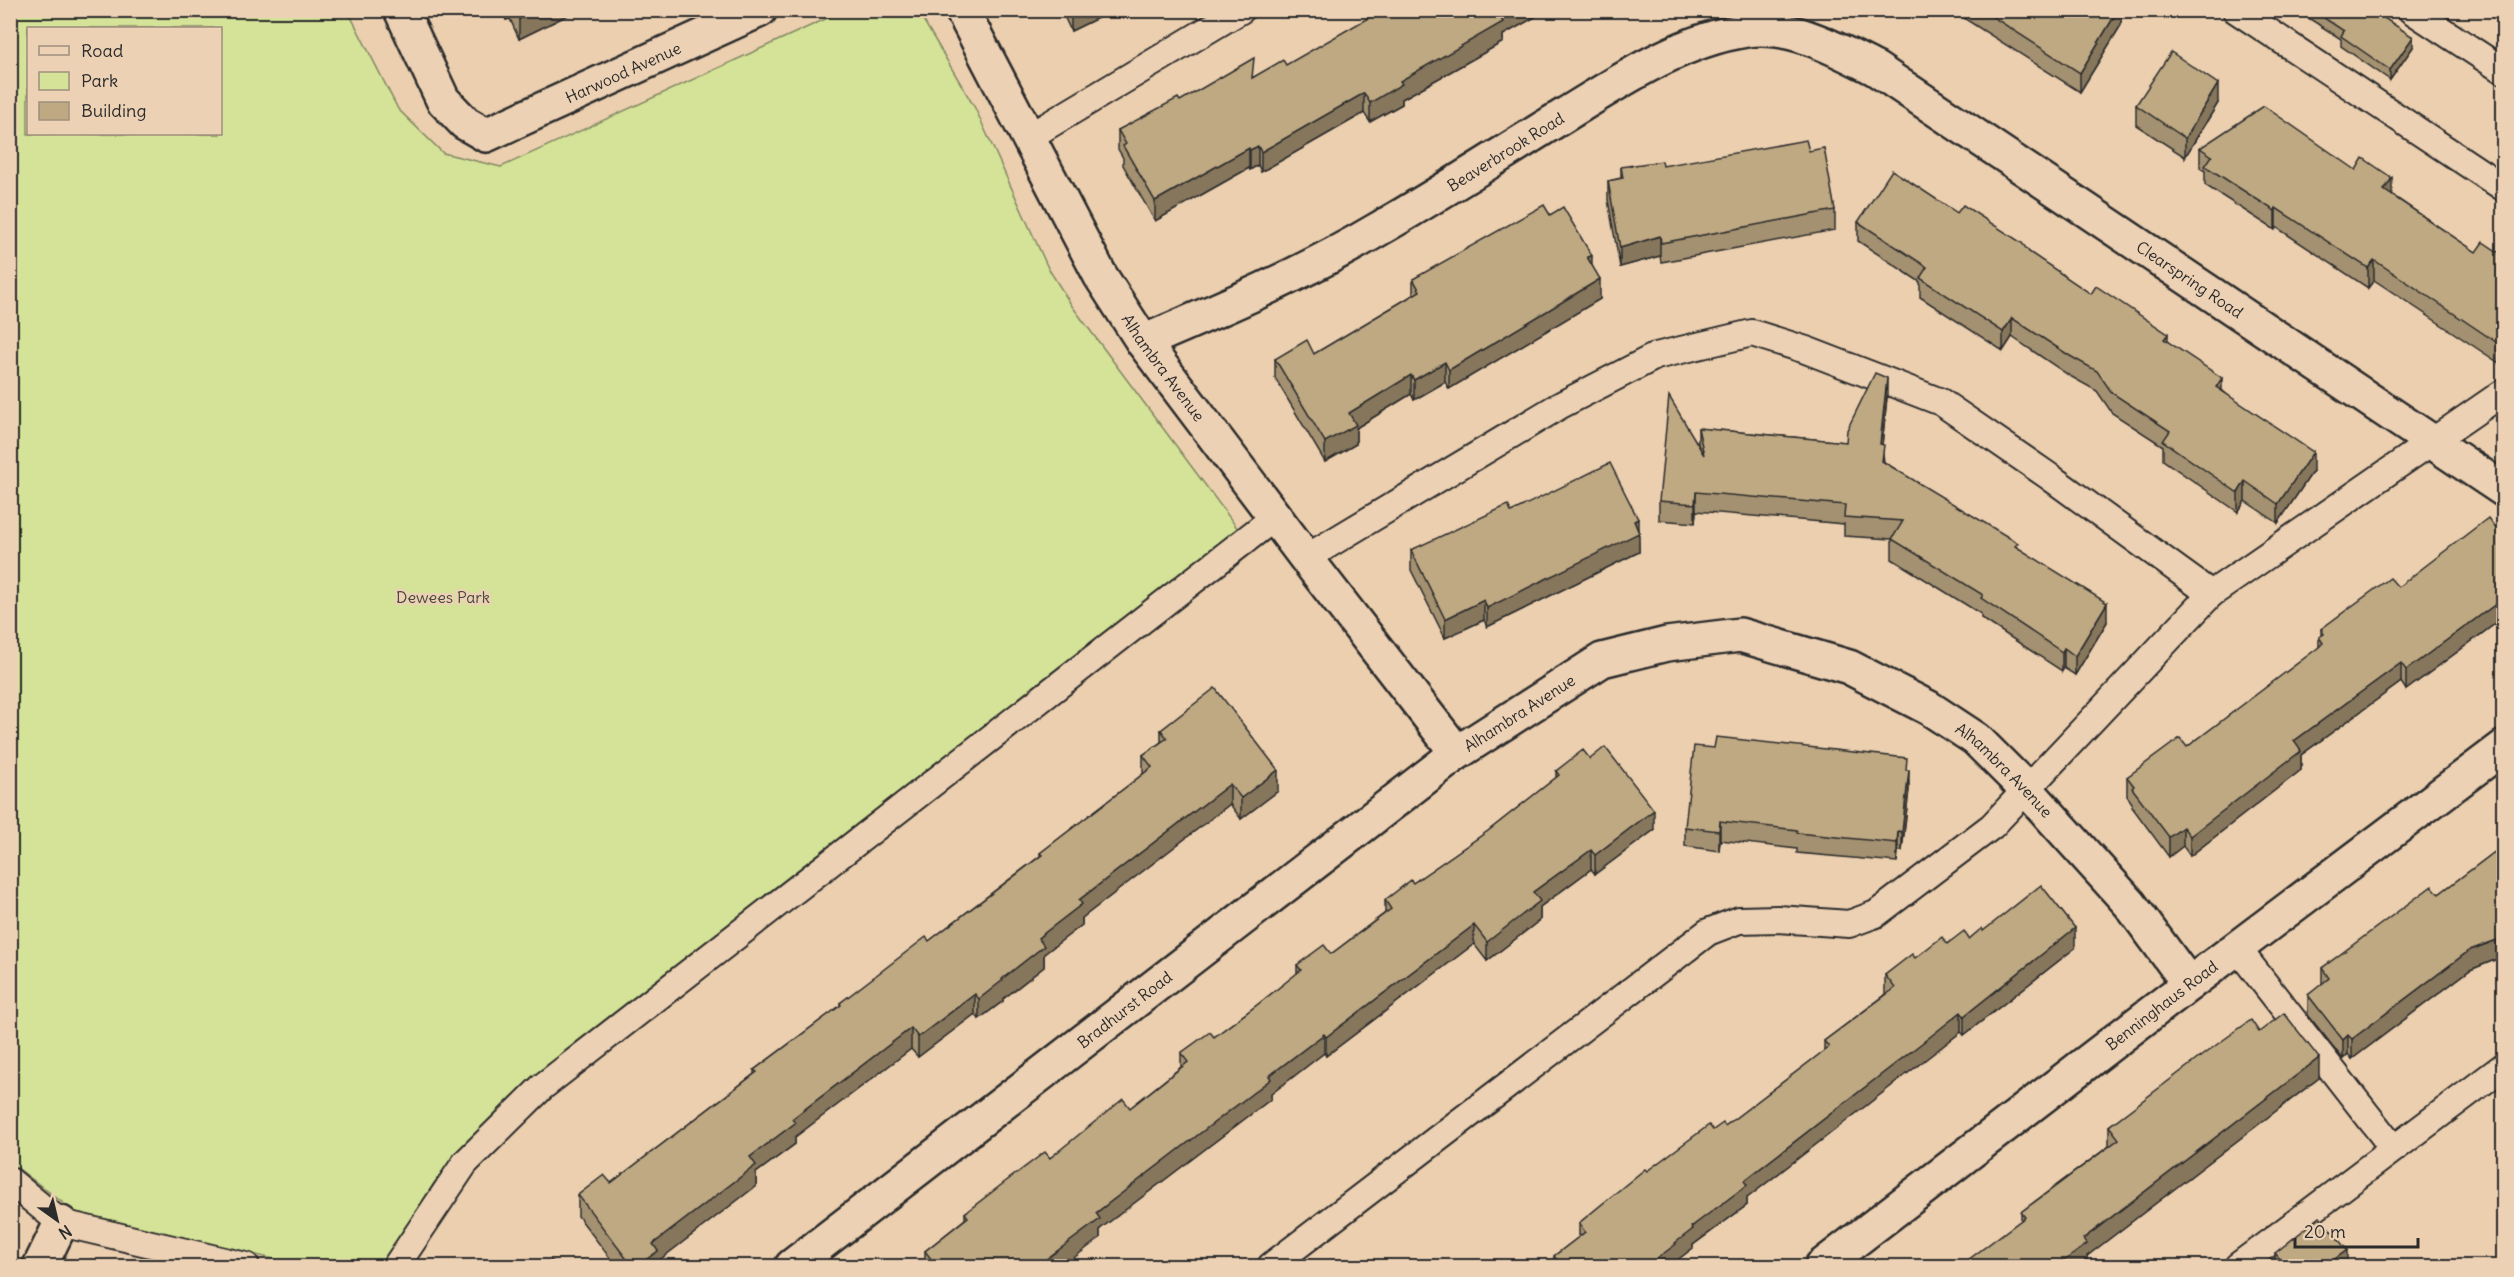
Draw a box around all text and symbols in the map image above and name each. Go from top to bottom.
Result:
legend [27,27,222,135]
street label: Harwood Avenue [562,38,684,107]
text: Road [81,39,124,62]
text: Park [81,69,118,92]
text: Building [81,99,146,122]
street label: Beaverbrook Road [1443,108,1568,196]
street label: Clearspring Road [2132,236,2247,322]
street label: Alhambra Avenue [1118,310,1209,425]
park label: Dewees Park [396,587,490,607]
street label: Alhambra Avenue [1460,670,1579,756]
street label: Alhambra Avenue [1952,718,2057,822]
street label: Benninghaus Road [2101,956,2221,1055]
street label: Bradhurst Road [1073,967,1176,1052]
north arrow [27,1190,87,1250]
scale bar [2295,1211,2418,1249]
text: 20 m [2304,1220,2346,1243]
text: N [55,1221,76,1244]

